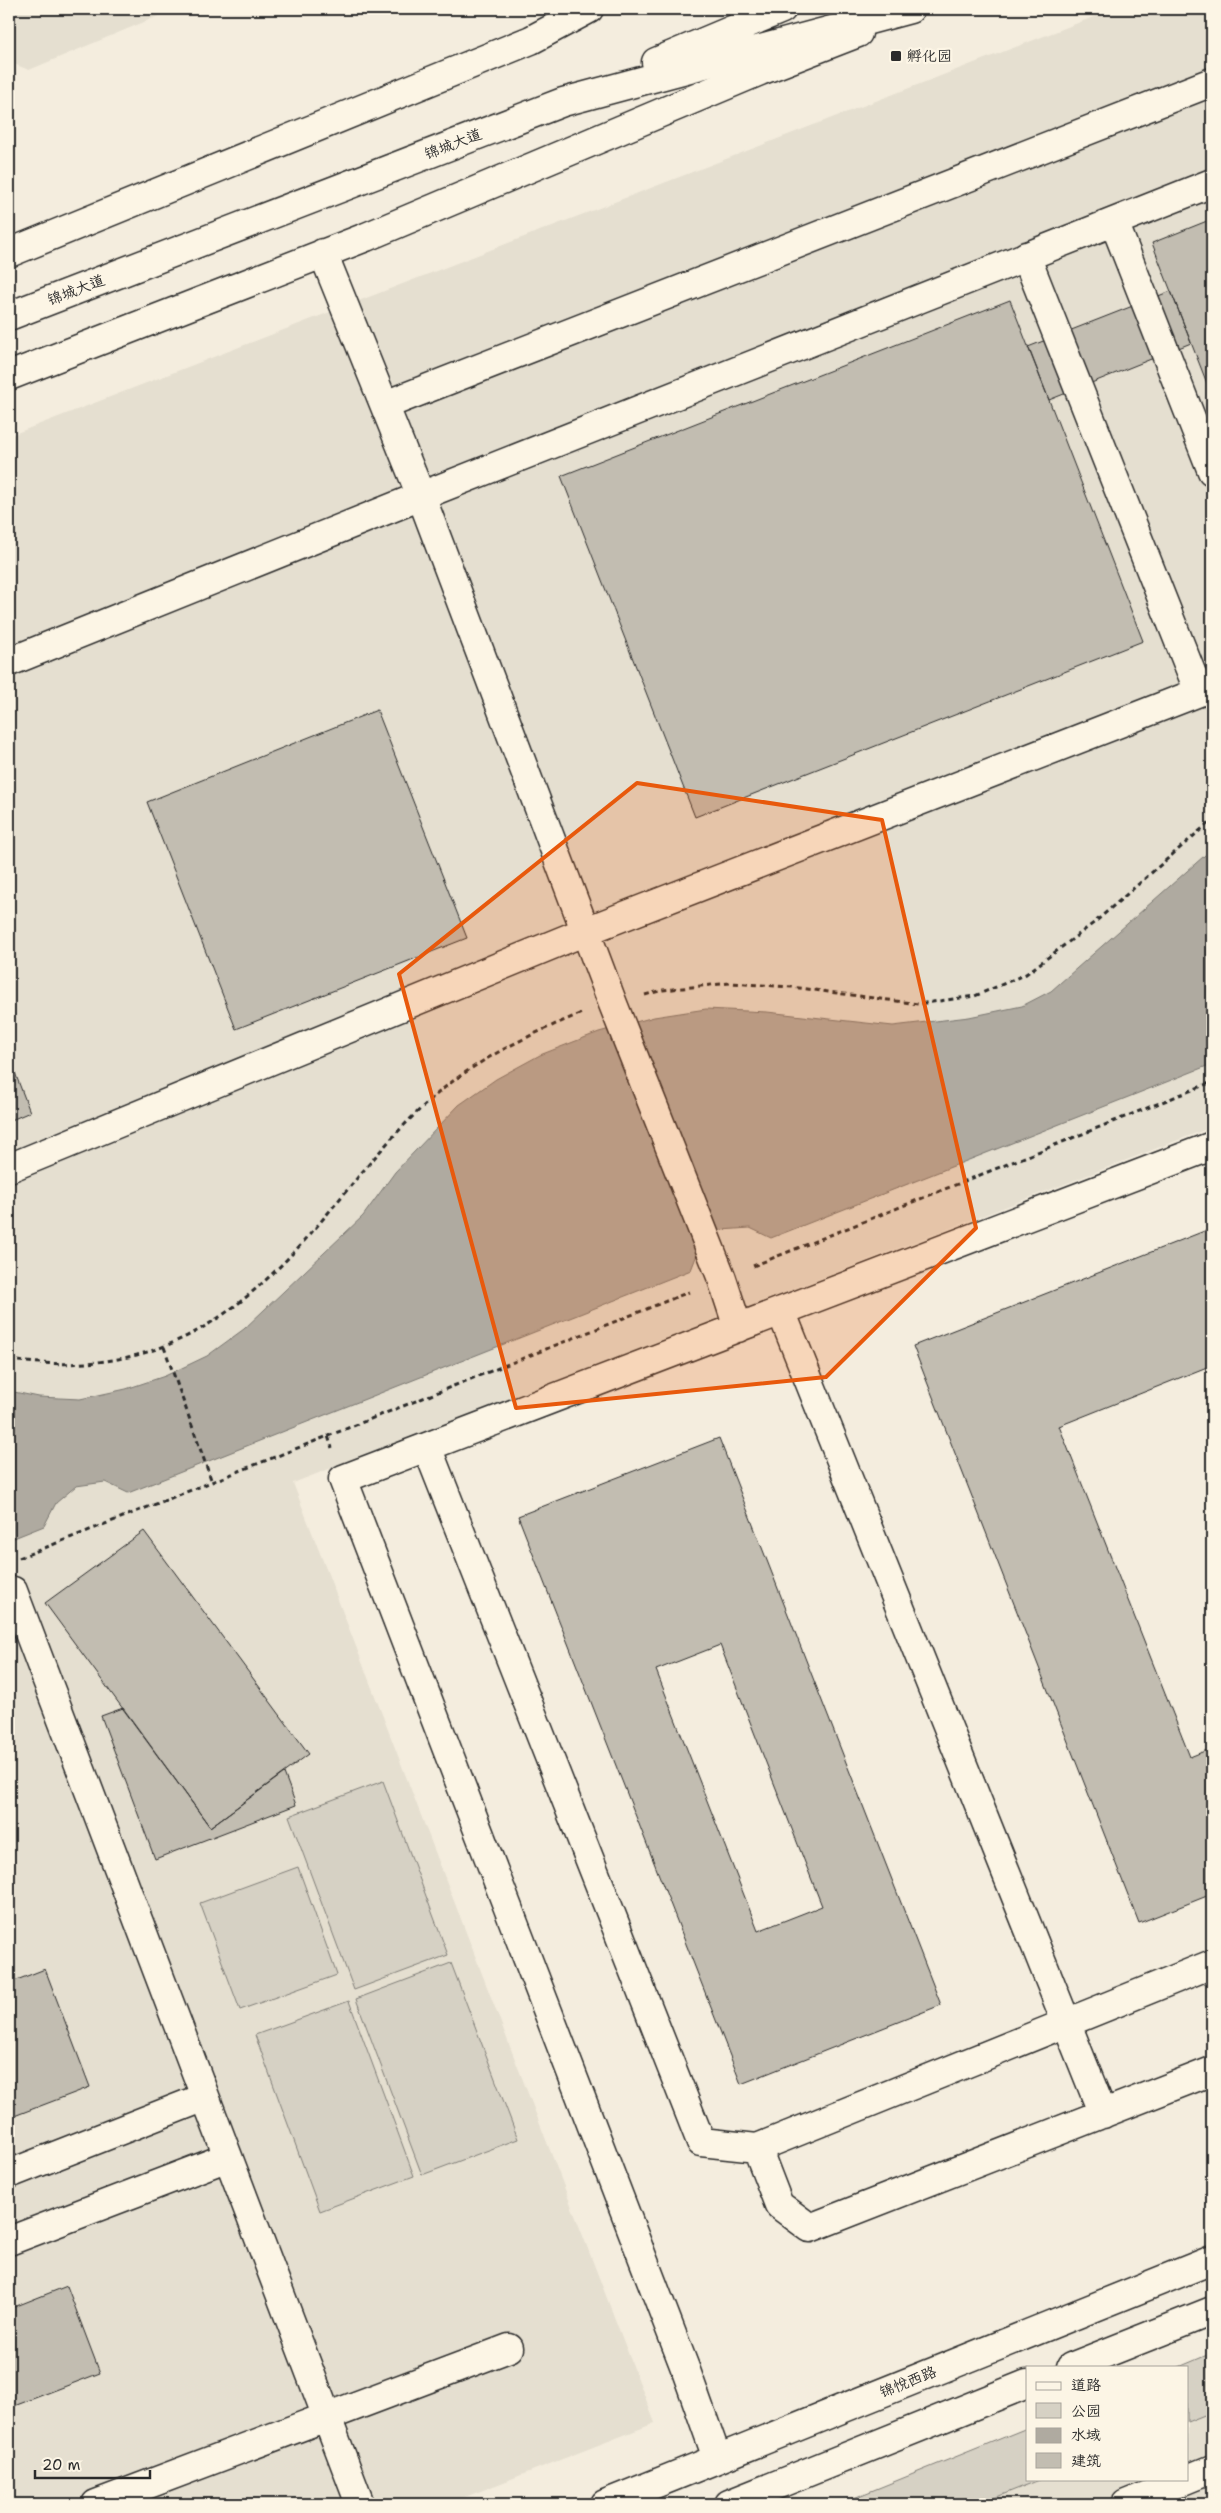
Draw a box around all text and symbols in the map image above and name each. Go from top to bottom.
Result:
place label: 孵化园 [907,46,952,66]
marker: 孵化园 [889,49,903,63]
street label: 锦城大道 [421,124,485,164]
street label: 锦城大道 [44,270,108,310]
street label: 锦悦西路 [876,2361,940,2403]
legend [1026,2366,1188,2480]
text: 道路 [1071,2375,1101,2395]
text: 公园 [1071,2401,1101,2421]
text: 水域 [1071,2425,1101,2445]
scale bar [35,2448,150,2480]
text: 建筑 [1071,2451,1101,2471]
text: 20 m [42,2455,81,2475]

